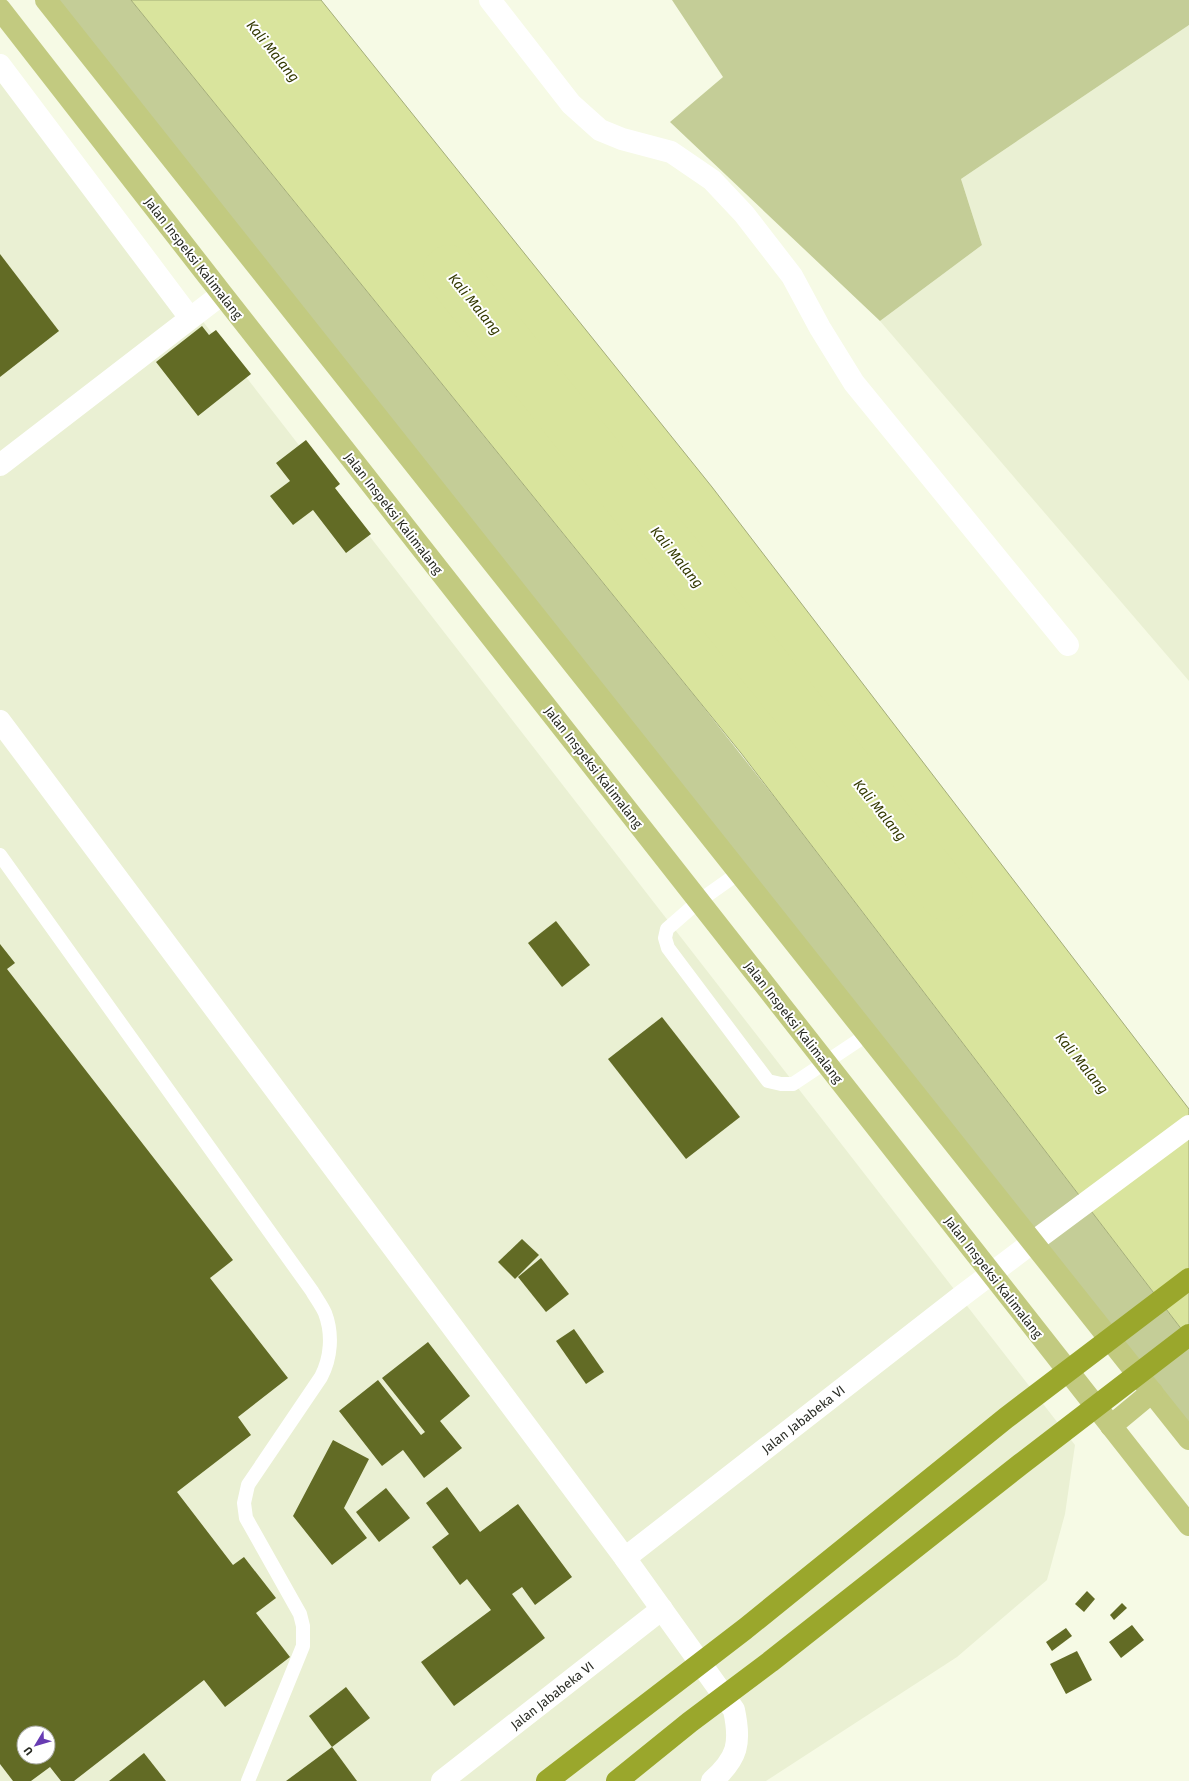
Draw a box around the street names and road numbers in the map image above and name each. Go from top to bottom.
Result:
street label: Jalan Inspeksi Kalimalang [141,195,246,322]
street label: Jalan Inspeksi Kalimalang [341,450,446,577]
street label: Jalan Inspeksi Kalimalang [541,704,646,831]
street label: Jalan Inspeksi Kalimalang [741,959,846,1086]
street label: Jalan Inspeksi Kalimalang [941,1214,1046,1341]
street label: Jalan Jababeka VI [759,1382,848,1457]
street label: Jalan Jababeka VI [508,1658,597,1733]

